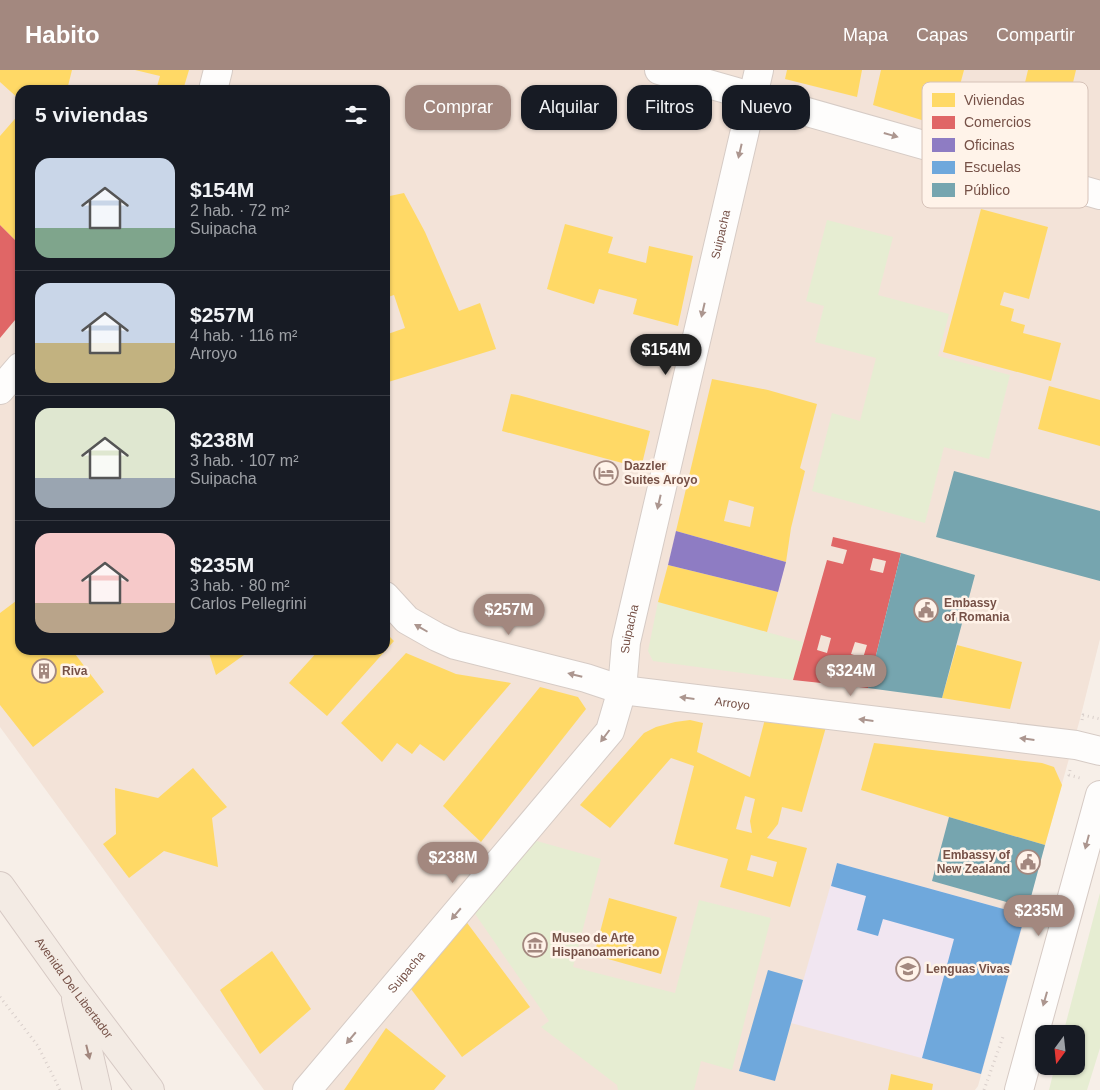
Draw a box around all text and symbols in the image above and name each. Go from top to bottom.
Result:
text: Habito [25,21,100,48]
text: Mapa [843,25,888,45]
text: Capas [916,25,968,45]
text: Compartir [996,25,1075,45]
legend [922,82,1088,208]
chip: Comprar [405,85,511,130]
chip: Alquilar [521,85,617,130]
chip: Filtros [627,85,712,130]
chip: Nuevo [722,85,810,130]
text: Viviendas [964,92,1024,108]
icon: filters [342,101,370,129]
text: 5 viviendas [35,103,148,126]
text: Comercios [964,114,1031,130]
one-way arrow [884,132,899,140]
text: Oficinas [964,137,1015,153]
one-way arrow [736,144,744,159]
text: Escuelas [964,159,1021,175]
icon: home [75,178,135,238]
text: $154M [190,178,254,201]
text: Público [964,182,1010,198]
text: 2 hab. · 72 m² [190,202,290,219]
street label: Suipacha [708,208,733,261]
text: Suipacha [190,220,257,237]
one-way arrow [699,302,707,317]
icon: home [75,303,135,363]
text: $257M [190,303,254,326]
text: 4 hab. · 116 m² [190,327,297,344]
pin: $154M [631,334,701,376]
text: $154M [642,341,690,358]
text: Arroyo [190,345,237,362]
icon: home [75,428,135,488]
text: $238M [190,428,254,451]
text: 3 hab. · 107 m² [190,452,299,469]
place label: Dazzler Suites Aroyo [624,459,698,487]
hotel icon: Dazzler Suites Aroyo [593,460,619,486]
text: Suipacha [190,470,257,487]
one-way arrow [655,495,663,510]
icon: home [75,553,135,613]
text: $235M [190,553,254,576]
text: 3 hab. · 80 m² [190,577,290,594]
pin: $257M [474,594,544,636]
text: Carlos Pellegrini [190,595,307,612]
place label: Embassy of Romania [944,596,1010,624]
public building icon: Embassy of Romania [913,597,939,623]
text: $257M [485,601,533,618]
street label: Suipacha [618,603,642,654]
one-way arrow [414,623,427,632]
pin: $324M [816,654,886,697]
building icon: Riva [31,658,57,684]
text: $324M [827,662,875,679]
place label: Riva [62,664,88,678]
one-way arrow [568,671,583,679]
one-way arrow [679,694,695,702]
street label: Arroyo [714,694,751,712]
one-way arrow [858,716,874,724]
one-way arrow [600,729,610,743]
one-way arrow [1019,735,1035,743]
one-way arrow [1083,835,1091,850]
pin: $238M [418,842,488,884]
place label: Embassy of New Zealand [937,848,1011,876]
text: $238M [429,849,477,866]
public building icon: Embassy of New Zealand [1015,849,1041,875]
pin: $235M [1004,894,1074,937]
text: $235M [1015,902,1063,919]
one-way arrow [450,907,461,920]
place label: Museo de Arte Hispanoamericano [552,931,659,959]
museum icon: Museo de Arte Hispanoamericano [522,932,548,958]
street label: Avenida Del Libertador [32,935,116,1041]
street label: Suipacha [385,948,428,996]
school or university icon: Lenguas Vivas [895,956,921,982]
place label: Lenguas Vivas [926,962,1010,976]
one-way arrow [1040,992,1048,1007]
north arrow [1035,1025,1085,1075]
map controls [1035,1025,1085,1075]
one-way arrow [346,1032,357,1044]
one-way arrow [84,1045,92,1060]

